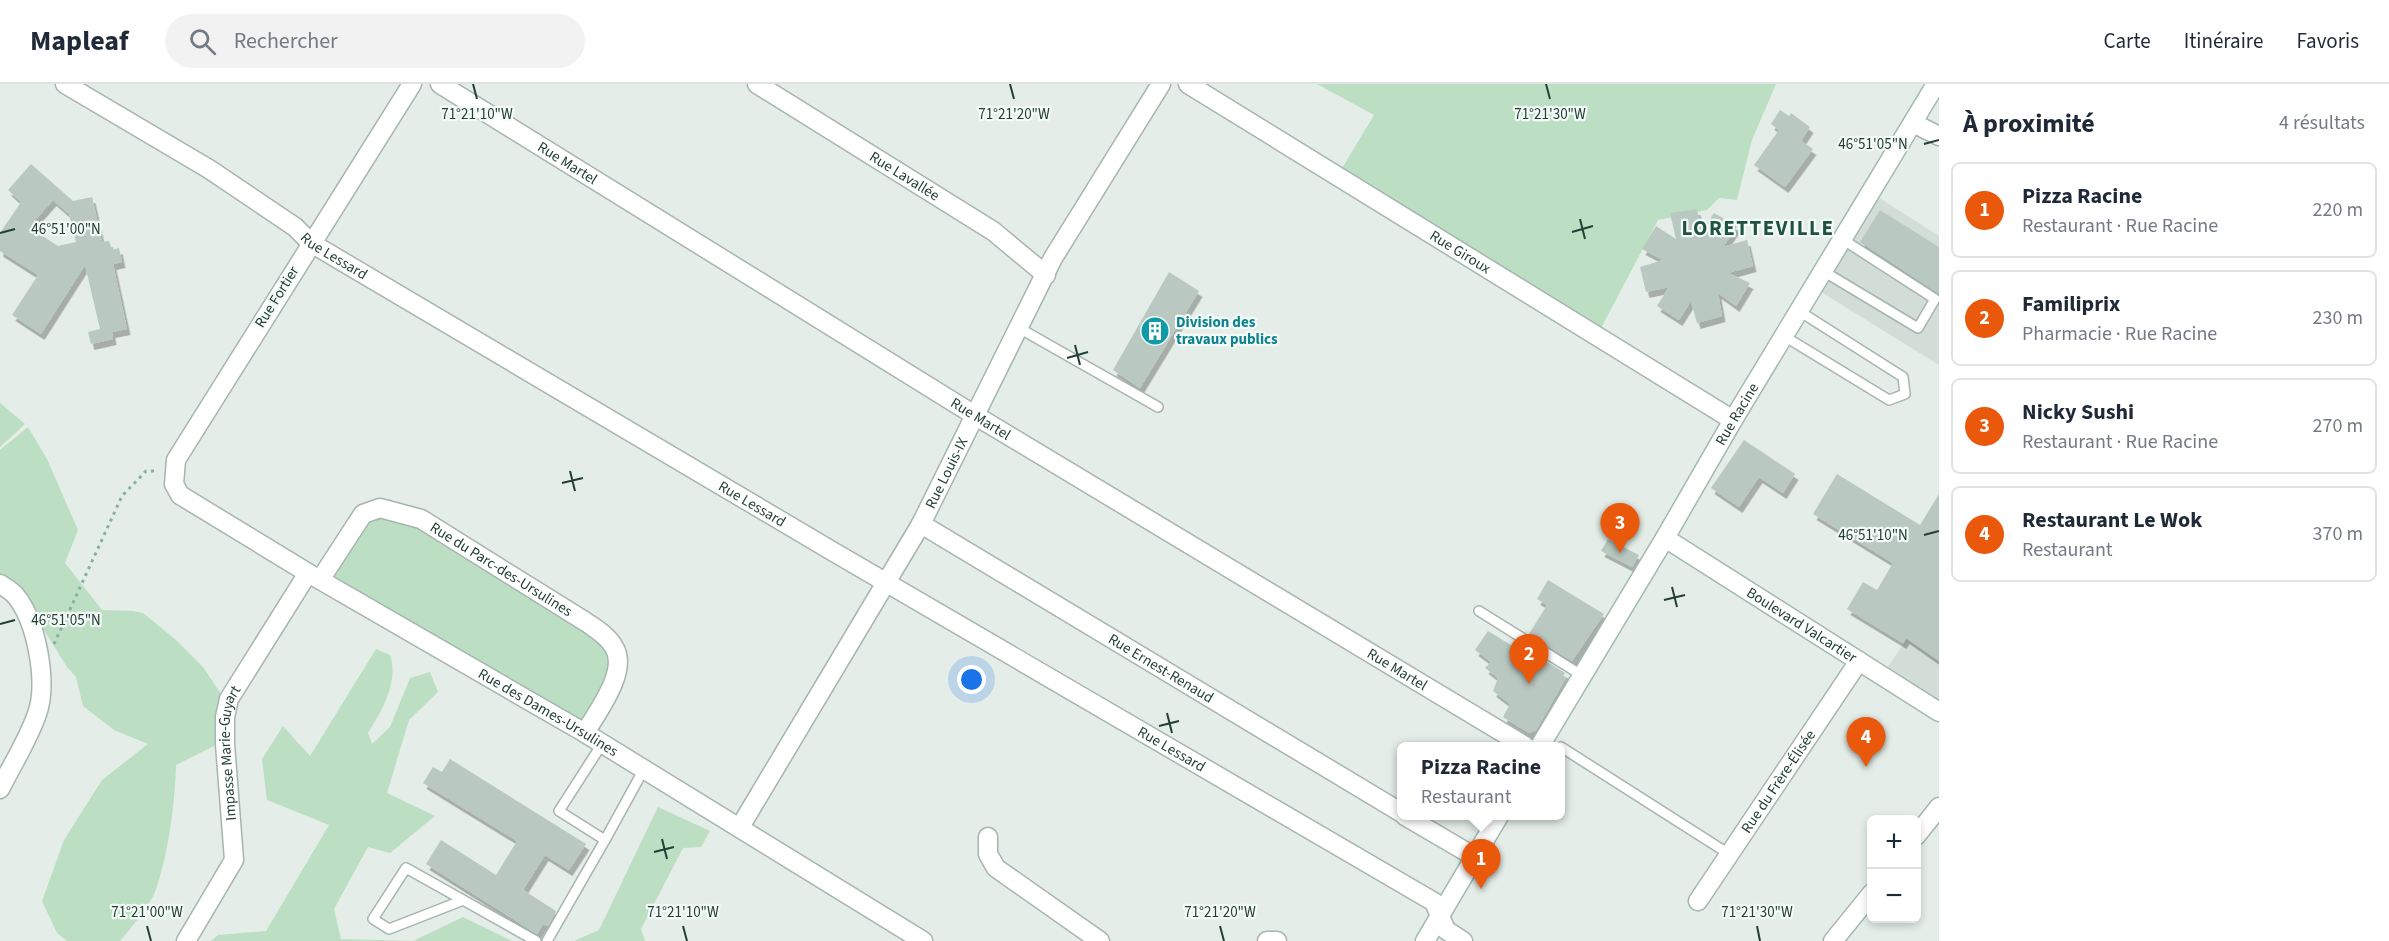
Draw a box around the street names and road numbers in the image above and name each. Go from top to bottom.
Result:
street label: Rue Martel [533,136,602,190]
street label: Rue Lavallée [866,146,944,206]
street label: Rue Giroux [1426,225,1495,279]
street label: Rue Lessard [296,228,372,285]
street label: Rue Fortier [250,261,305,332]
street label: Rue Racine [1710,379,1764,449]
street label: Rue Martel [947,392,1015,445]
street label: Rue Louis-IX [920,433,973,512]
street label: Rue Lessard [714,476,790,532]
street label: Rue du Parc-des-Ursulines [426,517,577,622]
street label: Boulevard Valcartier [1743,582,1862,668]
street label: Rue Ernest-Renaud [1104,628,1218,708]
street label: Rue Martel [1363,643,1432,696]
street label: Rue des Dames-Ursulines [474,663,622,761]
street label: Impasse Marie-Guyart [214,681,246,821]
street label: Rue Lessard [1134,721,1209,777]
street label: Rue du Frère-Élisée [1736,726,1820,837]

